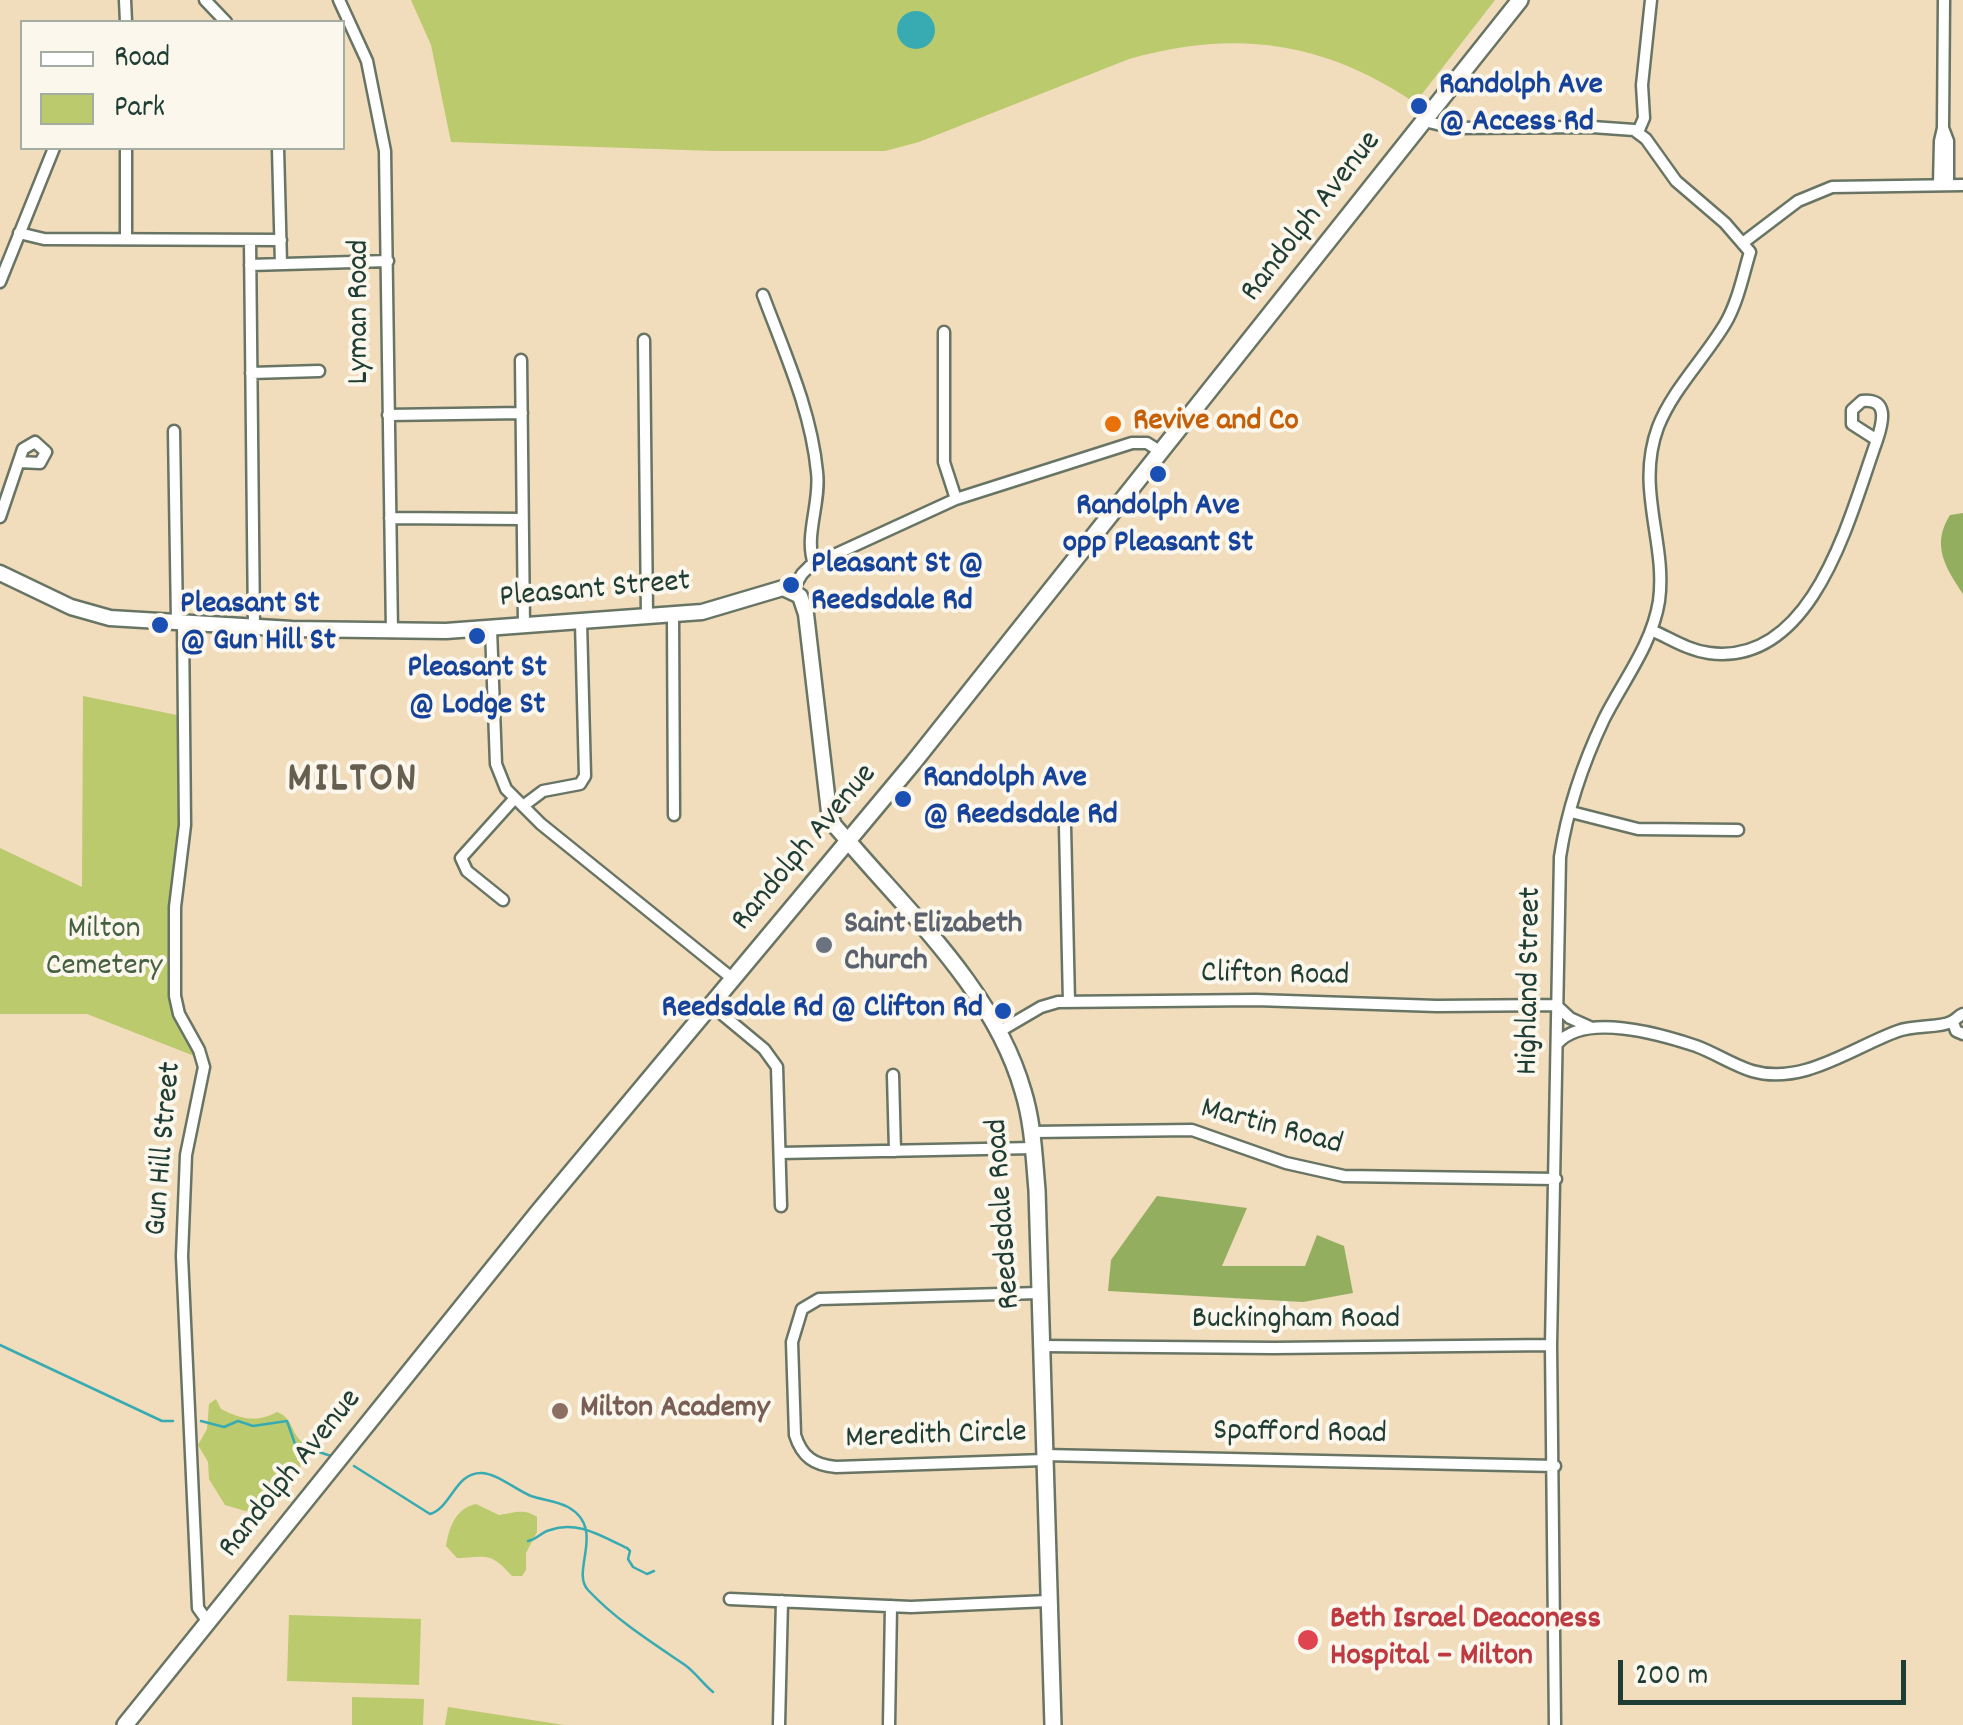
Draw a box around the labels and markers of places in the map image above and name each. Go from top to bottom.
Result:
place label: Randolph Ave @ Access Rd [1439,69,1603,144]
marker: Randolph Ave @ Access Rd [1408,95,1430,117]
place label: Revive and Co [1133,405,1299,443]
marker: Revive and Co [1102,413,1124,435]
marker: Randolph Ave opp Pleasant St [1147,463,1169,485]
place label: Randolph Ave opp Pleasant St [1063,490,1253,565]
place label: Pleasant St @ Reedsdale Rd [811,548,984,623]
marker: Pleasant St @ Reedsdale Rd [780,574,802,596]
place label: Pleasant St @ Gun Hill St [180,588,336,663]
marker: Pleasant St @ Gun Hill St [149,614,171,636]
marker: Pleasant St @ Lodge St [466,625,488,647]
place label: Pleasant St @ Lodge St [407,652,547,727]
place label: Randolph Ave @ Reedsdale Rd [923,762,1118,837]
marker: Randolph Ave @ Reedsdale Rd [892,788,914,810]
place label: Saint Elizabeth Church [844,908,1022,983]
marker: Saint Elizabeth Church [813,934,835,956]
place label: Reedsdale Rd @ Clifton Rd [662,992,983,1030]
marker: Reedsdale Rd @ Clifton Rd [992,1000,1014,1022]
place label: Milton Academy [580,1392,770,1430]
marker: Milton Academy [549,1400,571,1422]
place label: Beth Israel Deaconess Hospital – Milton [1330,1603,1601,1678]
marker: Beth Israel Deaconess Hospital – Milton [1295,1627,1321,1653]

